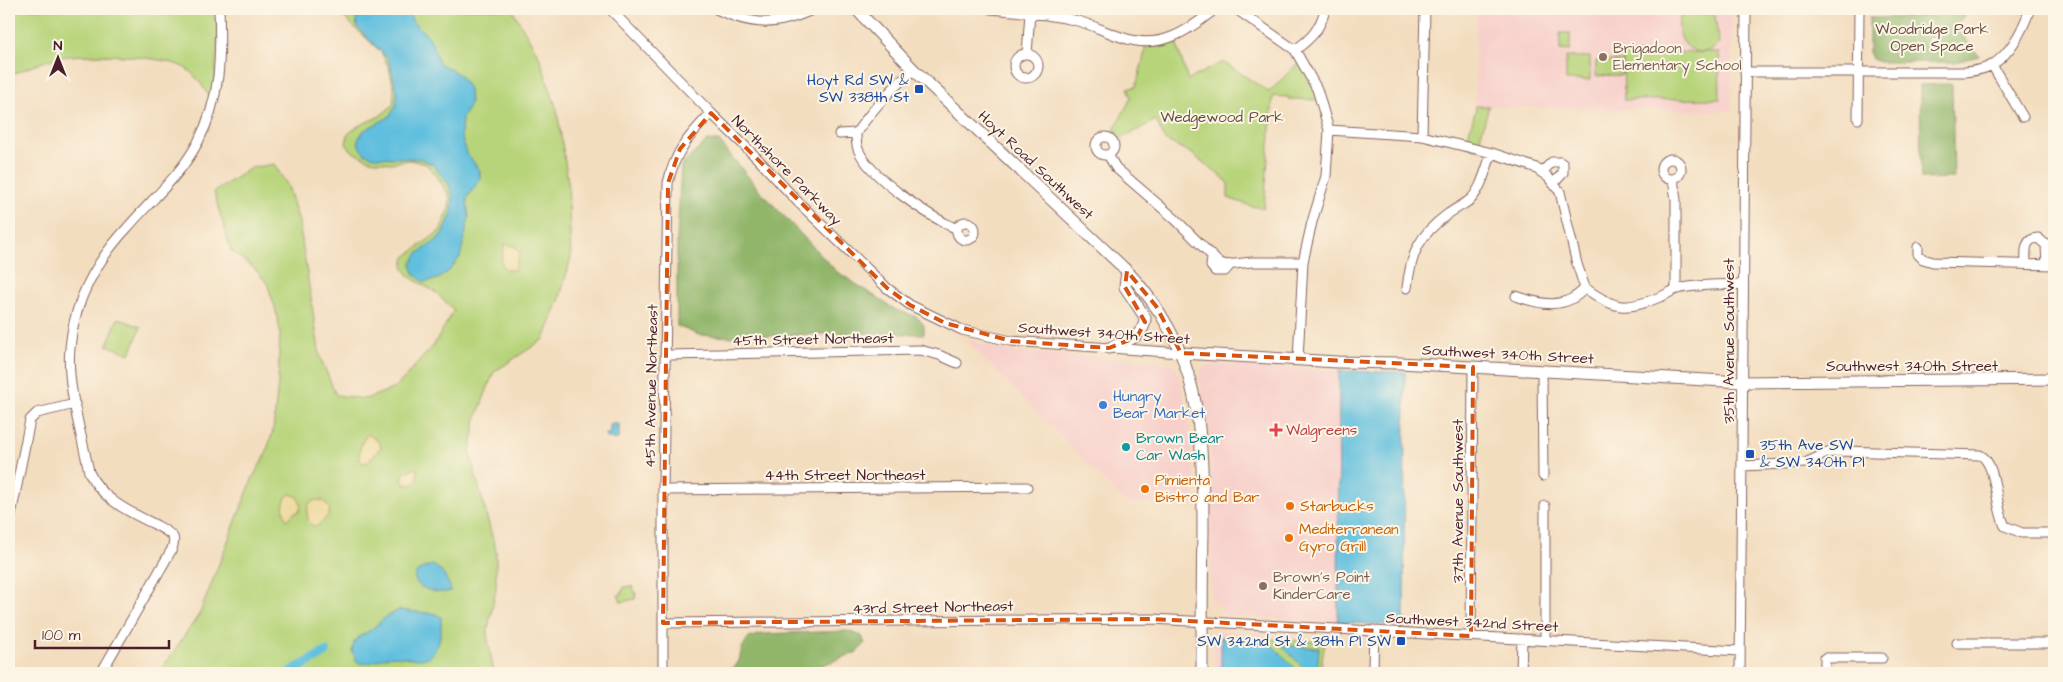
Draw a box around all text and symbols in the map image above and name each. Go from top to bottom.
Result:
park label: Woodridge Park Open Space [1875,19,1989,57]
north arrow [32,32,82,82]
text: N [54,36,63,56]
place label: Brigadoon Elementary School [1613,38,1742,77]
marker: Brigadoon Elementary School [1597,51,1609,63]
place label: Hoyt Rd SW & SW 338th St [807,70,909,108]
marker: Hoyt Rd SW & SW 338th St [913,83,925,95]
street label: Hoyt Road Southwest [972,106,1098,225]
park label: Wedgewood Park [1160,107,1284,129]
street label: Northshore Parkway [726,111,846,231]
street label: 35th Avenue Southwest [1719,258,1740,424]
street label: 45th Avenue Northeast [640,304,663,468]
street label: Southwest 340th Street [1017,317,1191,350]
street label: 45th Street Northeast [732,328,894,351]
street label: Southwest 340th Street [1421,340,1594,369]
street label: Southwest 340th Street [1826,356,1998,377]
place label: Hungry Bear Market [1113,386,1205,424]
marker: Hungry Bear Market [1097,399,1109,411]
street label: 37th Avenue Southwest [1448,419,1469,583]
place label: Walgreens [1286,420,1358,442]
marker: Walgreens [1270,424,1282,436]
place label: Brown Bear Car Wash [1136,428,1224,466]
place label: 35th Ave SW & SW 340th Pl [1760,435,1865,473]
marker: Brown Bear Car Wash [1120,441,1132,453]
marker: 35th Ave SW & SW 340th Pl [1744,448,1756,460]
street label: 44th Street Northeast [764,465,926,486]
place label: Pimienta Bistro and Bar [1155,470,1260,508]
marker: Pimienta Bistro and Bar [1139,483,1151,495]
place label: Starbucks [1300,496,1374,517]
marker: Starbucks [1284,500,1296,512]
place label: Mediterranean Gyro Grill [1299,519,1399,558]
marker: Mediterranean Gyro Grill [1283,532,1295,544]
place label: Brown's Point KinderCare [1273,567,1370,605]
marker: Brown's Point KinderCare [1257,580,1269,592]
street label: 43rd Street Northeast [852,596,1014,619]
street label: Southwest 342nd Street [1385,607,1559,638]
scale bar [35,617,169,649]
text: 100 m [42,625,81,646]
place label: SW 342nd St & 38th Pl SW [1197,631,1391,652]
marker: SW 342nd St & 38th Pl SW [1395,635,1407,647]

